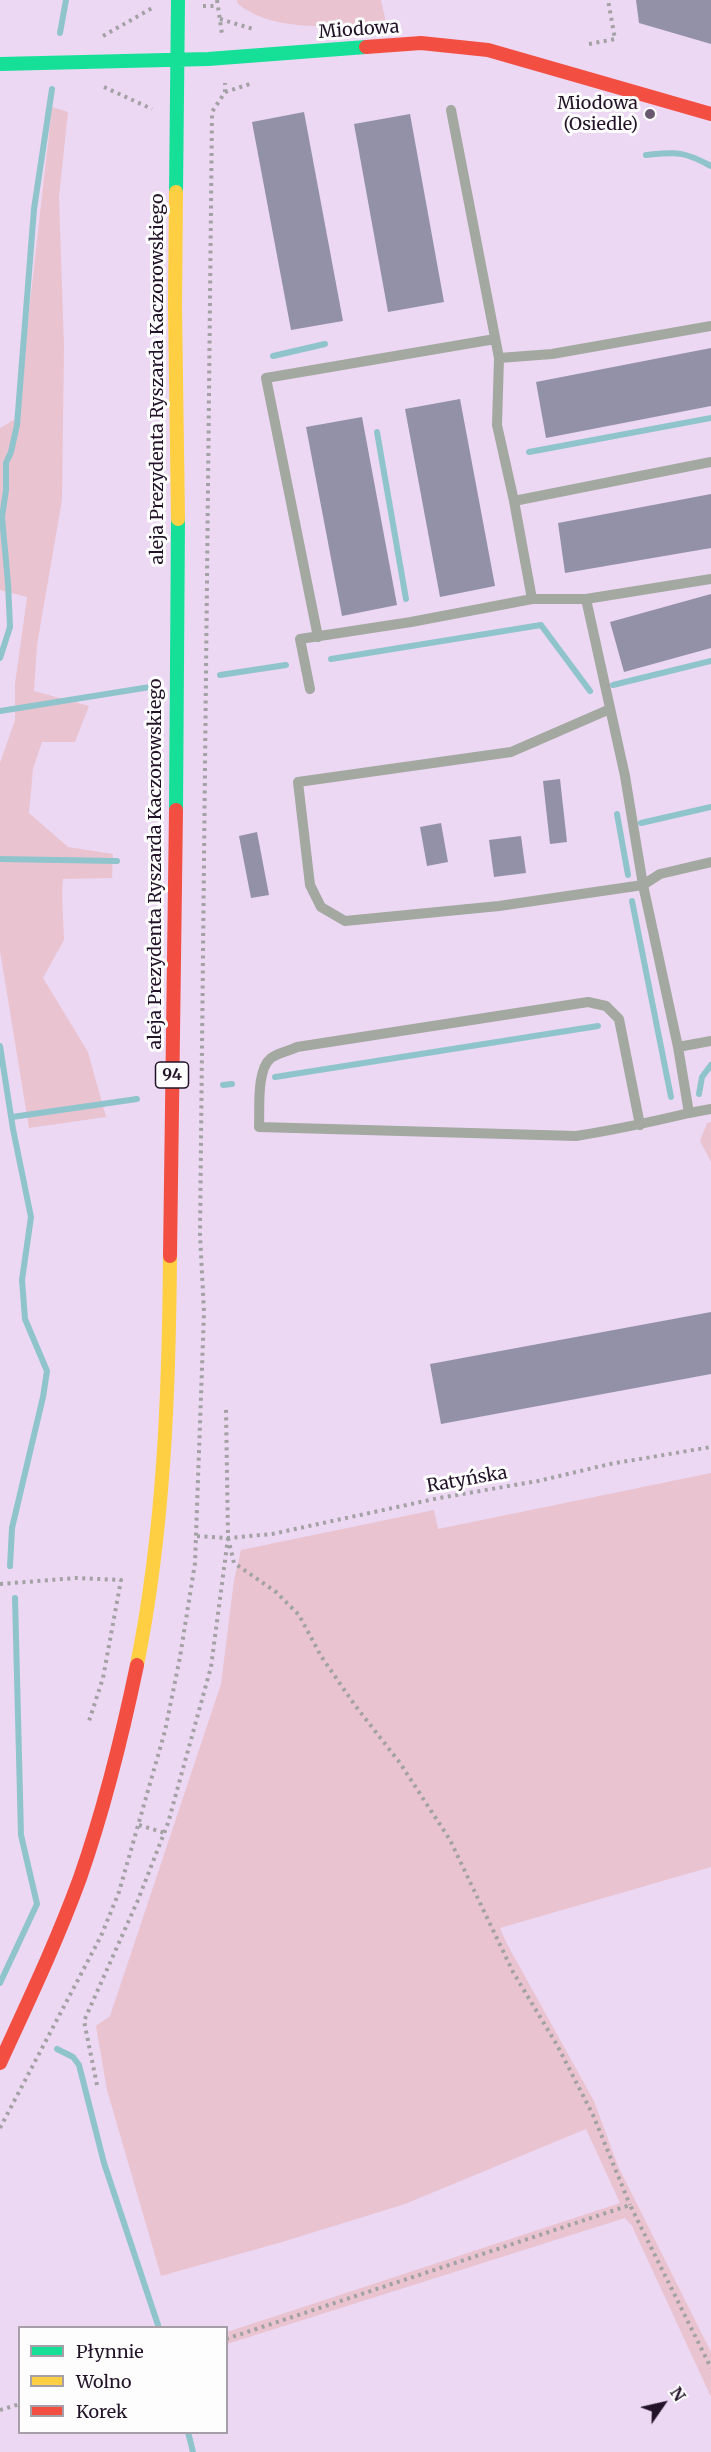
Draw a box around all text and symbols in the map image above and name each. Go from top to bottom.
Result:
street label: Miodowa [318,16,400,44]
place label: Miodowa (Osiedle) [557,93,638,136]
marker: Miodowa (Osiedle) [643,107,657,121]
street label: aleja Prezydenta Ryszarda Kaczorowskiego [147,193,169,565]
street label: aleja Prezydenta Ryszarda Kaczorowskiego [145,678,167,1050]
road number: 94 [156,1062,188,1088]
street label: Ratyńska [425,1462,509,1498]
legend [18,2326,228,2434]
text: Płynnie [76,2340,144,2363]
text: Wolno [76,2370,132,2393]
north arrow [633,2374,693,2434]
text: N [666,2383,690,2405]
text: Korek [76,2400,127,2423]

